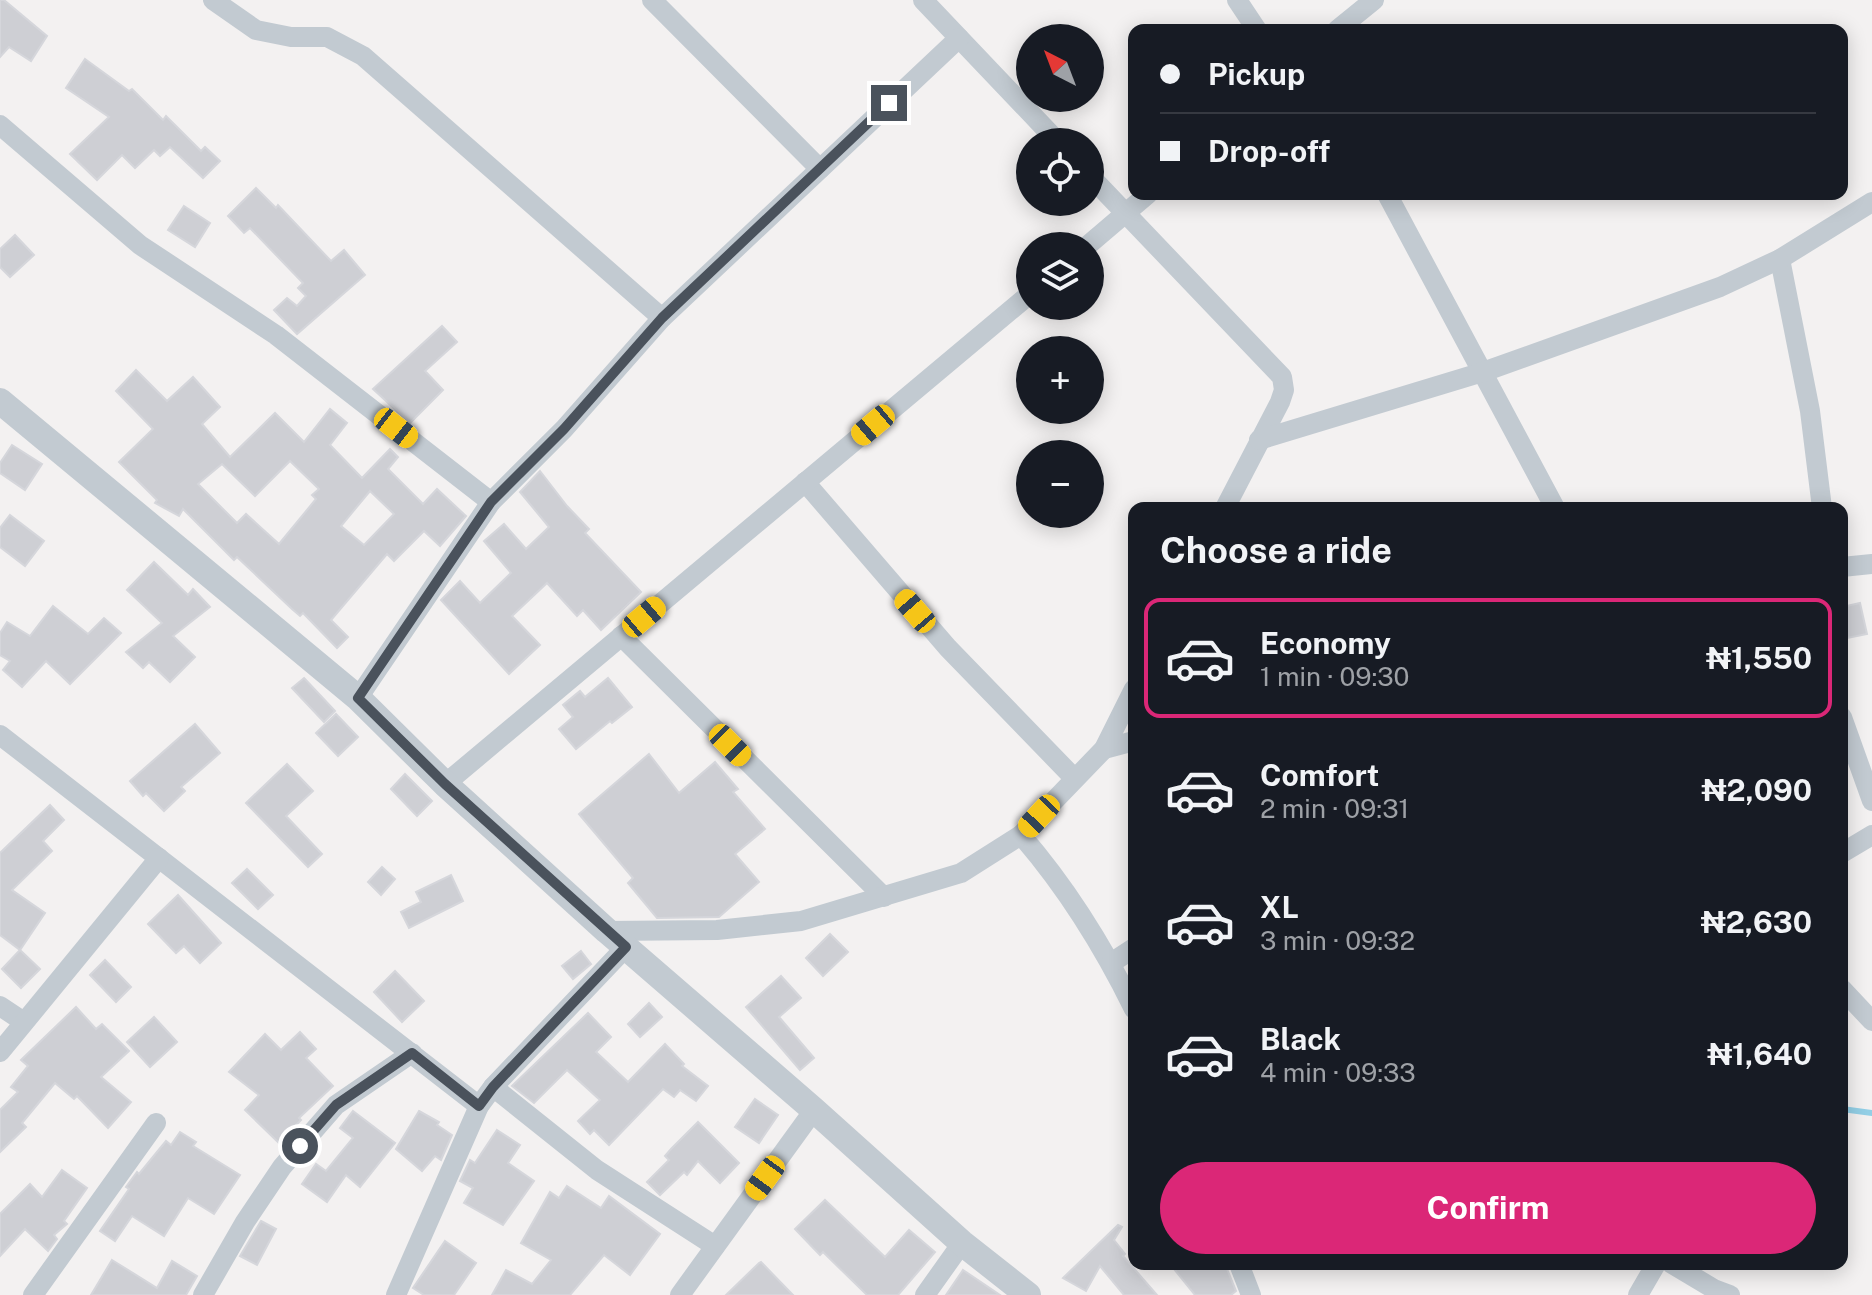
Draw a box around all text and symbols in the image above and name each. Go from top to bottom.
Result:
north arrow [1016,24,1104,112]
map controls [1016,24,1104,528]
text: Pickup [1208,56,1305,92]
route end [871,85,907,121]
button: locate [1016,128,1104,216]
text: Drop-off [1208,133,1330,169]
button: layers [1016,232,1104,320]
button: + [1016,336,1104,424]
car [847,400,899,450]
car [370,404,422,452]
button: − [1016,440,1104,528]
text: Choose a ride [1160,529,1392,571]
car [890,585,940,637]
car [618,592,670,642]
icon: car [1164,622,1236,694]
text: Economy [1260,625,1391,661]
text: ₦1,550 [1706,640,1812,676]
text: 1 min · 09:30 [1260,661,1409,692]
car [705,720,755,770]
icon: car [1164,754,1236,826]
text: Comfort [1260,757,1379,793]
text: ₦2,090 [1701,772,1812,808]
car [1014,790,1064,842]
text: 2 min · 09:31 [1260,793,1409,824]
icon: car [1164,886,1236,958]
text: XL [1260,889,1299,925]
text: ₦2,630 [1701,904,1812,940]
text: 3 min · 09:32 [1260,925,1415,956]
icon: car [1164,1018,1236,1090]
text: Black [1260,1021,1341,1057]
text: ₦1,640 [1707,1036,1812,1072]
text: 4 min · 09:33 [1260,1057,1416,1088]
route start [282,1128,318,1164]
car [741,1152,789,1204]
button: Confirm [1160,1162,1816,1254]

